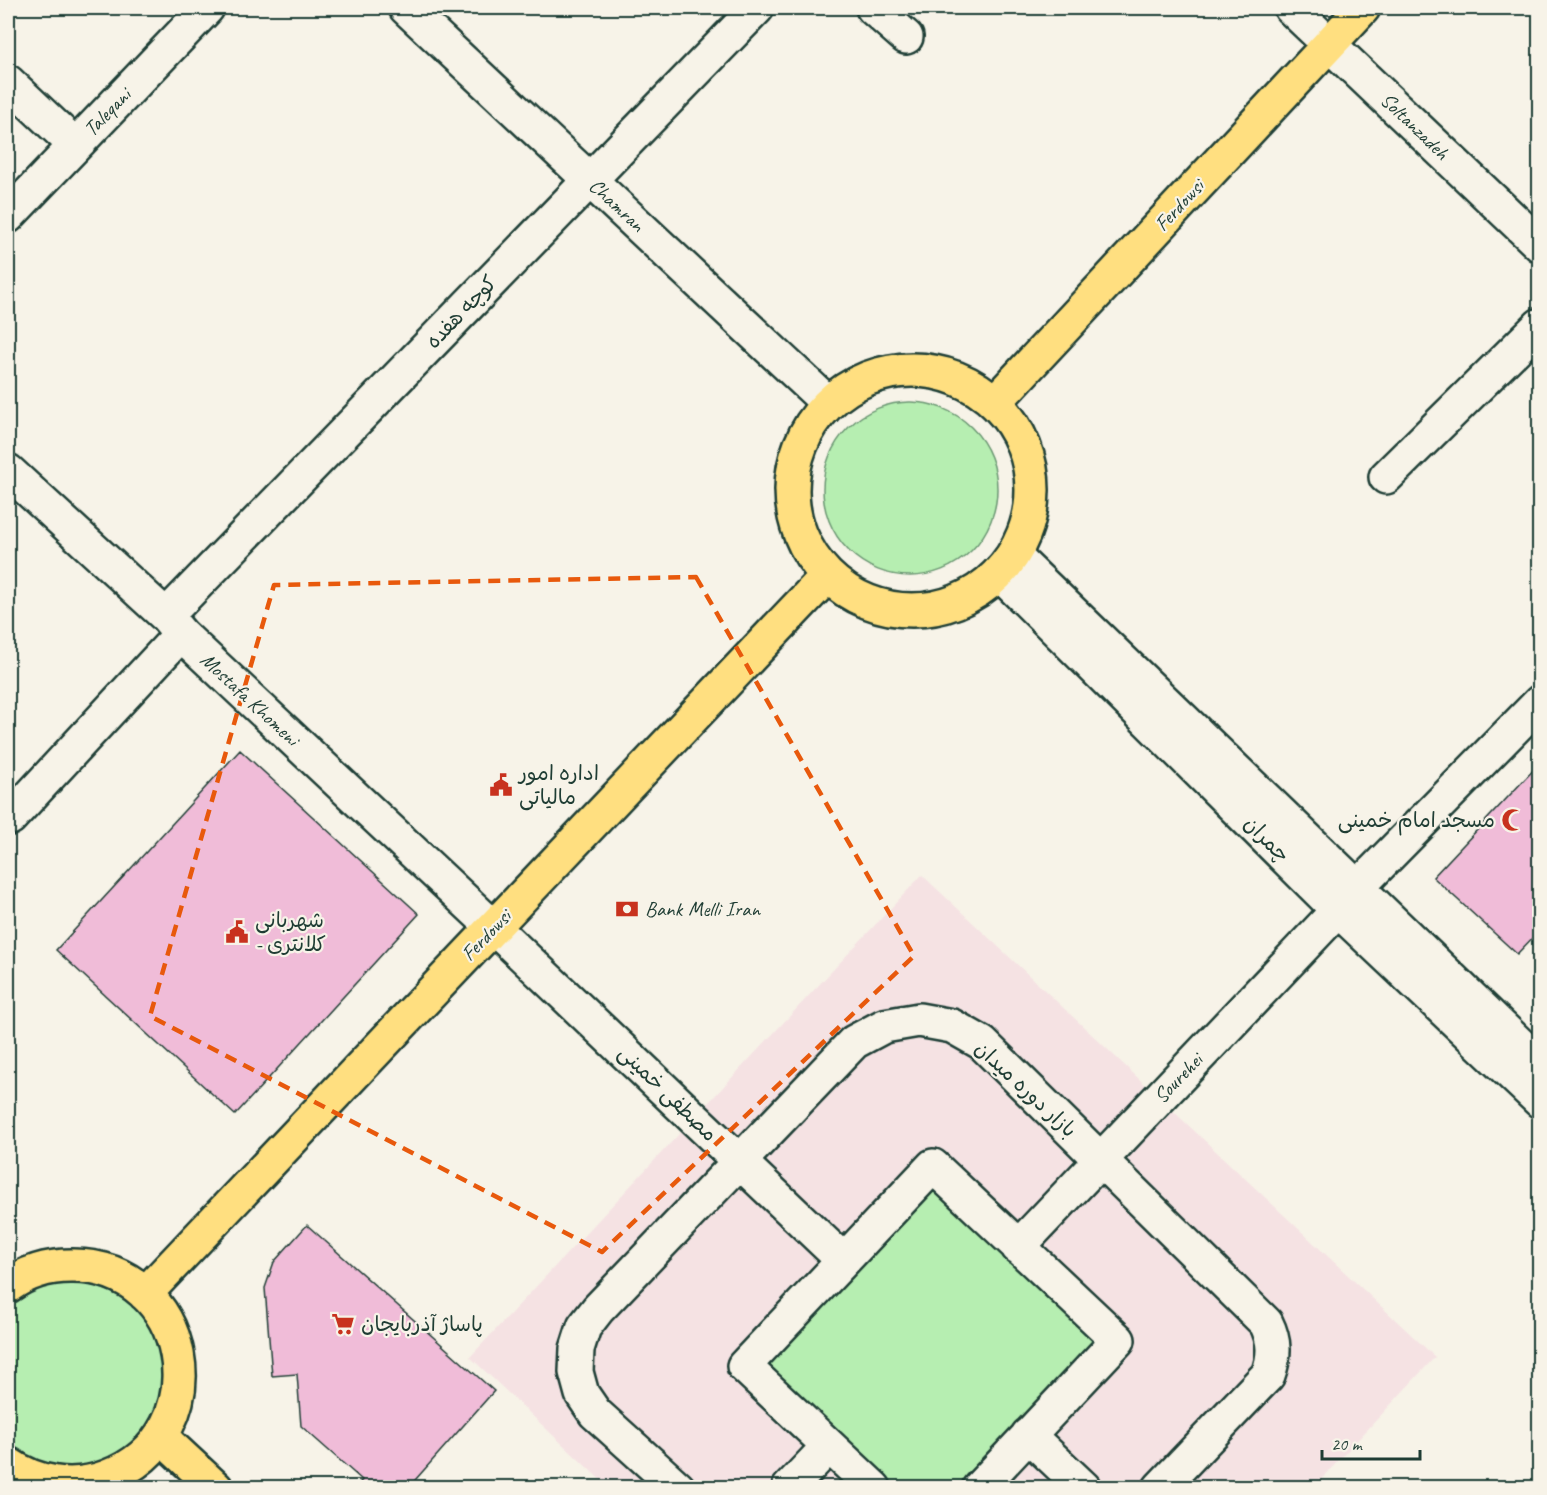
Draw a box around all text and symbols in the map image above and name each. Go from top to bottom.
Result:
street label: Taleqani [78,80,138,142]
street label: Soltanzadeh [1375,87,1455,165]
street label: Ferdowsi [1149,172,1211,236]
street label: Chamran [584,173,651,238]
street label: کوچه هفده [420,270,502,354]
street label: Mostafa Khomeni [195,647,307,753]
place label: اداره امور مالیاتی [517,760,599,811]
public building icon: اداره امور مالیاتی [488,772,514,798]
place label: مسجد امام خمینی [1338,807,1495,836]
mosque icon: مسجد امام خمینی [1500,807,1526,833]
street label: چمران [1238,810,1296,868]
bank icon: Bank Melli Iran [614,896,640,922]
place label: Bank Melli Iran [645,896,761,922]
street label: Ferdowsi [455,902,519,966]
place label: شهربانی - کلانتری [255,907,326,957]
public building icon: شهربانی - کلانتری [224,919,250,945]
street label: بازار دوره میدان [970,1035,1082,1143]
street label: مصطفی خمینی [612,1039,723,1147]
street label: Sourehei [1148,1045,1210,1109]
supermarket icon: پاساژ آذربایجان [330,1311,356,1337]
place label: پاساژ آذربایجان [361,1311,483,1337]
scale bar [1322,1423,1420,1461]
text: 20 m [1331,1433,1364,1455]

